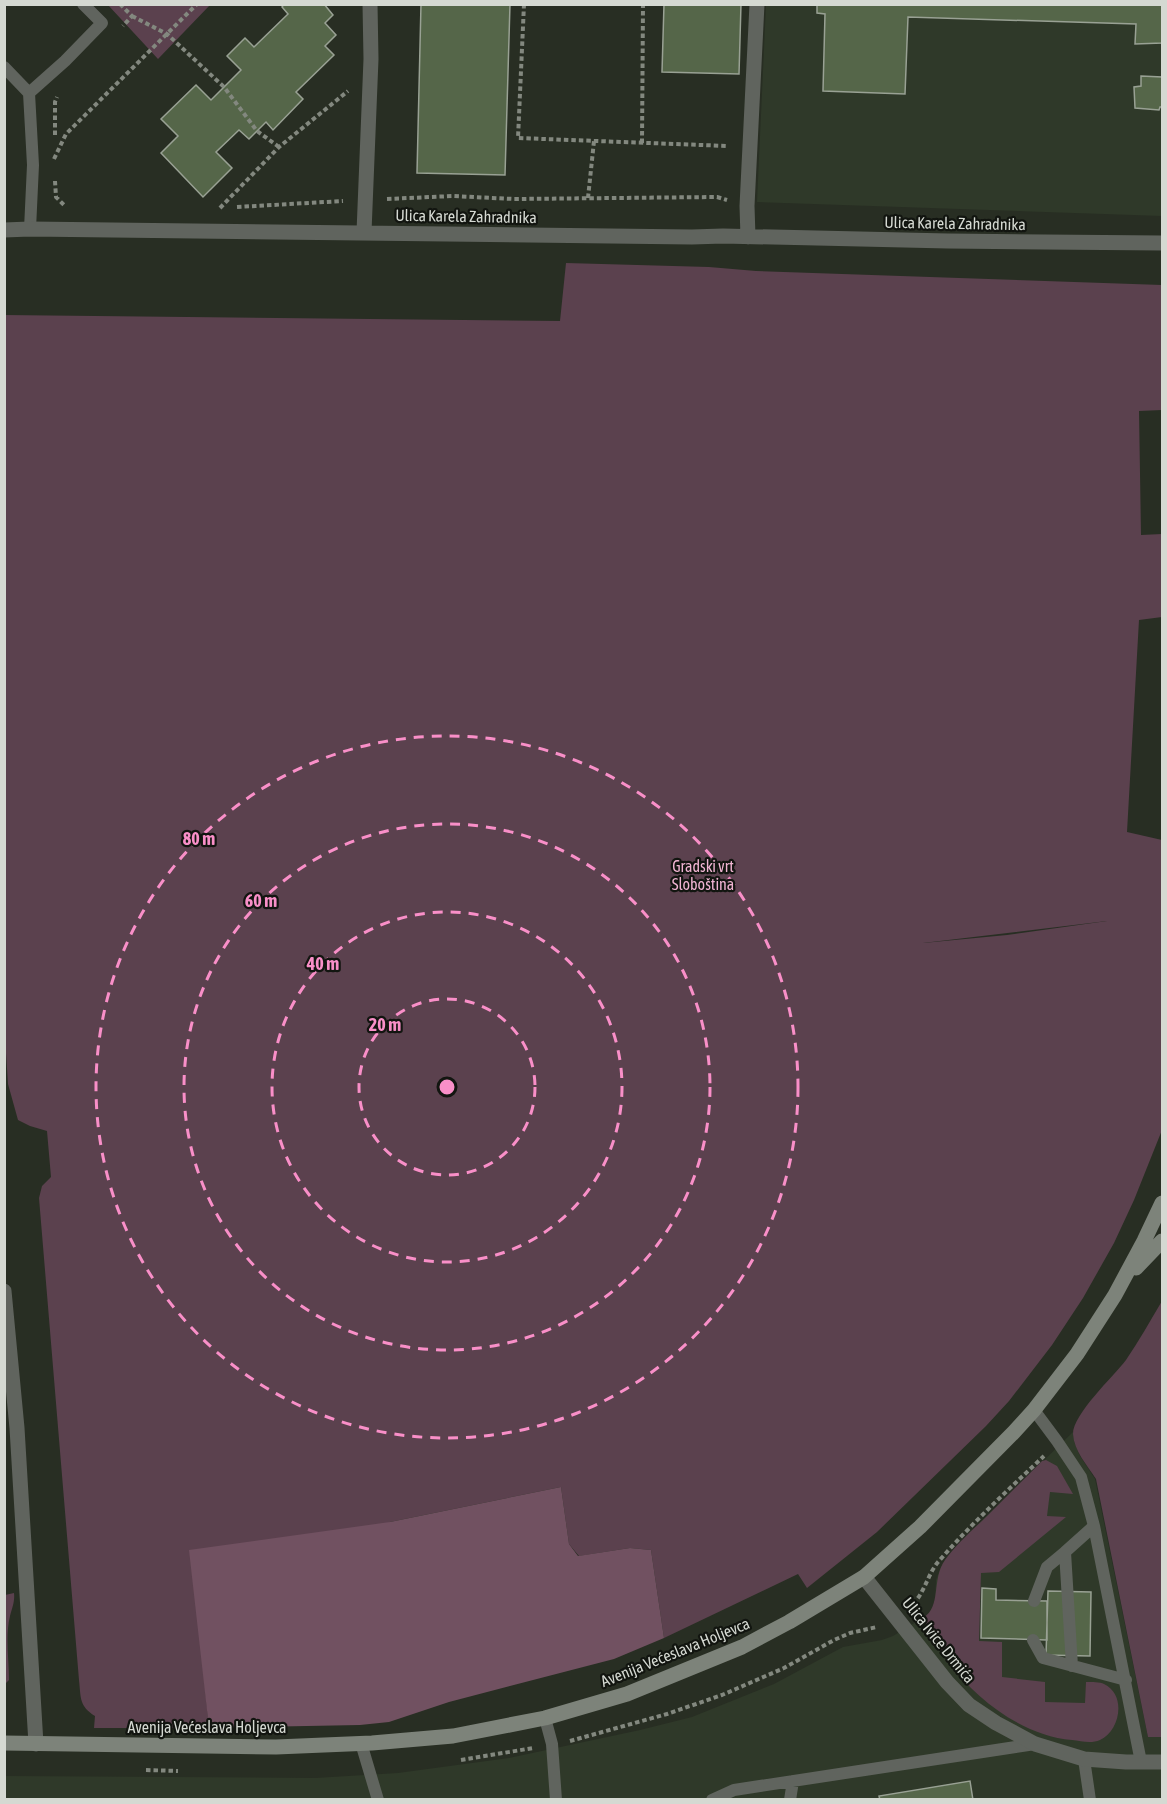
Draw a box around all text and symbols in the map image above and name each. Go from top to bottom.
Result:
street label: Ulica Karela Zahradnika [395,206,537,226]
street label: Ulica Karela Zahradnika [884,213,1026,233]
text: 80 m [183,828,215,849]
park label: Gradski vrt Sloboština [672,857,734,893]
text: 60 m [245,890,277,911]
text: 40 m [306,953,339,974]
text: 20 m [369,1014,401,1035]
centre of rings [437,1077,457,1097]
street label: Ulica Ivice Drmića [899,1594,979,1686]
street label: Avenija Većeslava Holjevca [598,1614,752,1691]
street label: Avenija Većeslava Holjevca [127,1718,287,1737]

